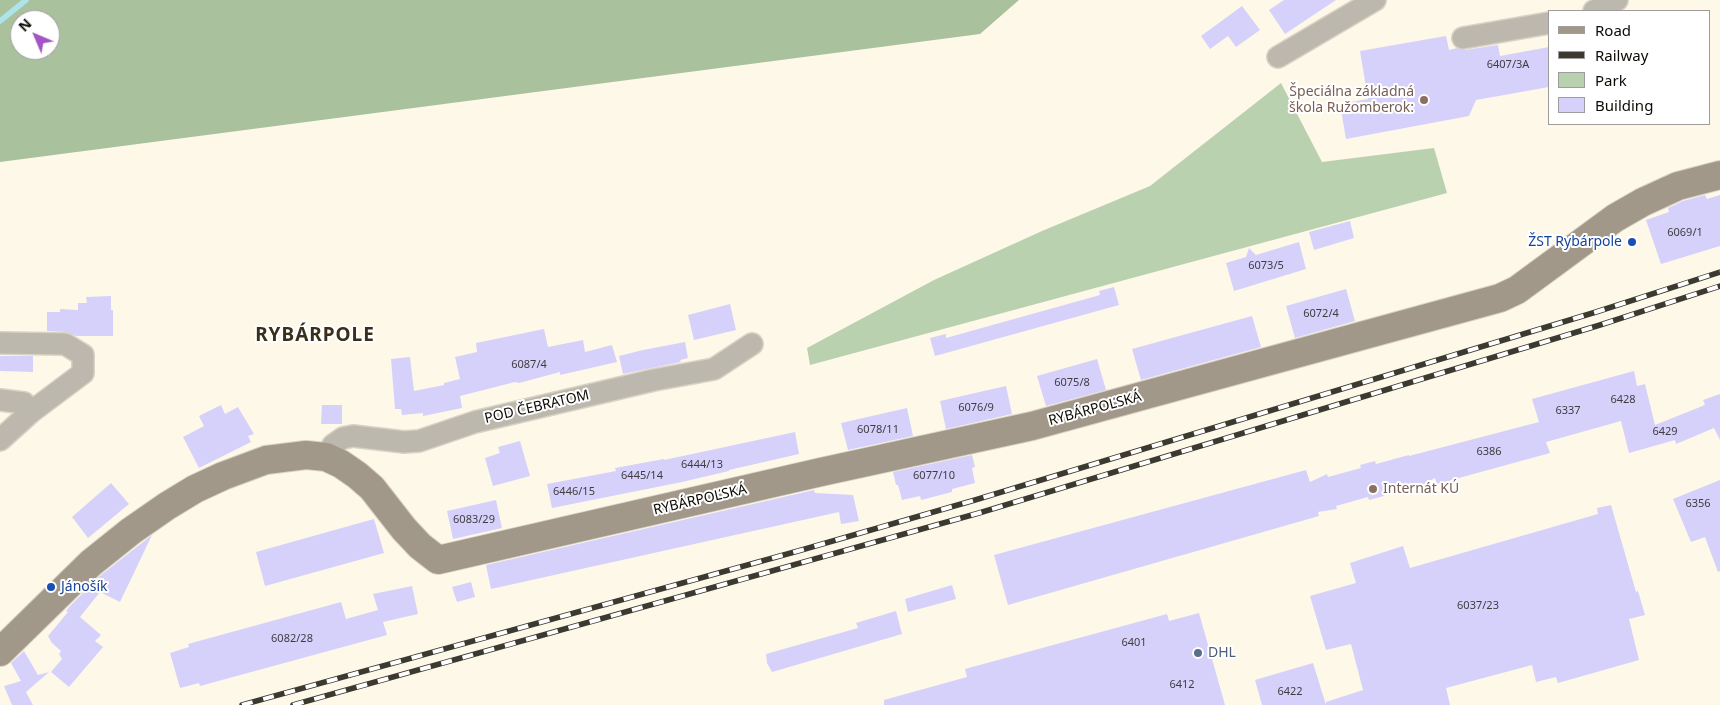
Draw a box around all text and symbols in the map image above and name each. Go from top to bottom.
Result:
north arrow [10,10,60,60]
legend [1548,10,1710,125]
text: N [14,14,35,35]
text: Road [1595,20,1631,40]
text: Railway [1595,45,1648,65]
house number: 6407/3A [1487,58,1529,72]
text: Park [1595,70,1627,90]
place label: Špeciálna základná škola Ružomberok: [1289,84,1414,116]
marker: Špeciálna základná škola Ružomberok: [1418,94,1430,106]
text: Building [1595,95,1653,115]
house number: 6069/1 [1667,226,1703,240]
place label: ŽST Rybárpole [1528,234,1622,250]
marker: ŽST Rybárpole [1626,236,1638,248]
house number: 6073/5 [1248,259,1284,273]
house number: 6072/4 [1303,307,1339,321]
district label: RYBÁRPOLE [254,325,376,347]
house number: 6087/4 [511,358,547,372]
house number: 6075/8 [1054,376,1090,390]
street label: POD ČEBRATOM [483,387,591,427]
street label: RYBÁRPOĽSKÁ [1047,389,1143,429]
house number: 6428 [1610,393,1636,407]
house number: 6076/9 [958,401,994,415]
house number: 6337 [1555,404,1581,418]
house number: 6078/11 [857,423,899,437]
house number: 6429 [1652,425,1678,439]
house number: 6386 [1476,445,1502,459]
house number: 6444/13 [681,458,723,472]
house number: 6445/14 [621,469,663,483]
house number: 6077/10 [913,469,955,483]
street label: RYBÁRPOĽSKÁ [652,481,748,519]
place label: Internát KÚ [1383,481,1459,497]
marker: Internát KÚ [1367,483,1379,495]
house number: 6446/15 [553,485,595,499]
house number: 6356 [1685,497,1711,511]
house number: 6083/29 [453,513,495,527]
place label: Jánošík [61,579,108,595]
marker: Jánošík [45,581,57,593]
house number: 6037/23 [1457,599,1499,613]
house number: 6082/28 [271,632,313,646]
house number: 6401 [1121,636,1147,650]
place label: DHL [1208,645,1236,661]
marker: DHL [1192,647,1204,659]
house number: 6412 [1169,678,1195,692]
house number: 6422 [1277,685,1303,699]

